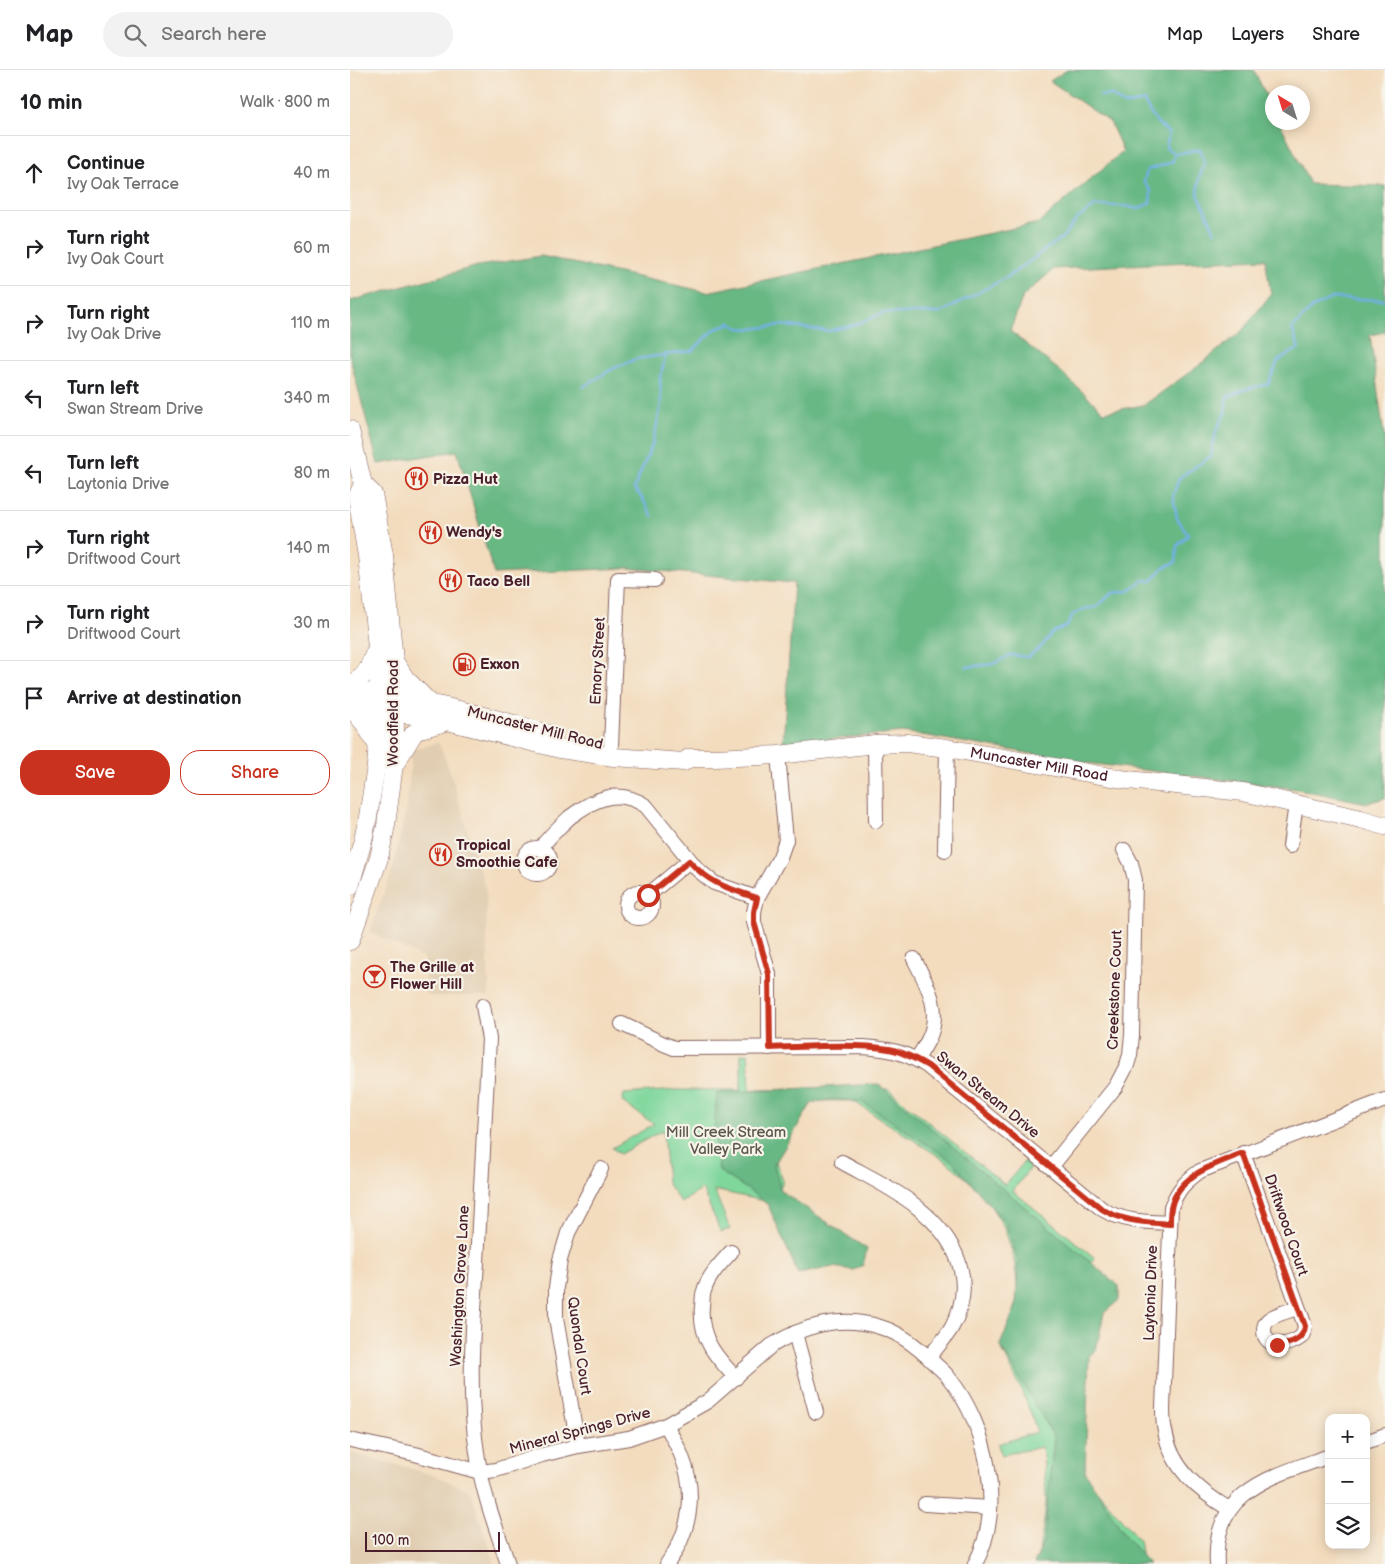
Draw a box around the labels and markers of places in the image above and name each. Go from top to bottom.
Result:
restaurant icon: Pizza Hut [405,467,429,491]
place label: Pizza Hut [433,470,498,489]
restaurant icon: Wendy's [418,520,442,544]
place label: Wendy's [446,523,502,542]
restaurant icon: Taco Bell [439,569,463,593]
place label: Taco Bell [467,572,530,591]
fuel station icon: Exxon [452,652,476,676]
place label: Exxon [480,655,520,674]
place label: Tropical Smoothie Cafe [456,836,558,872]
restaurant icon: Tropical Smoothie Cafe [428,842,452,866]
place label: The Grille at Flower Hill [390,958,474,994]
bar icon: The Grille at Flower Hill [362,964,386,988]

